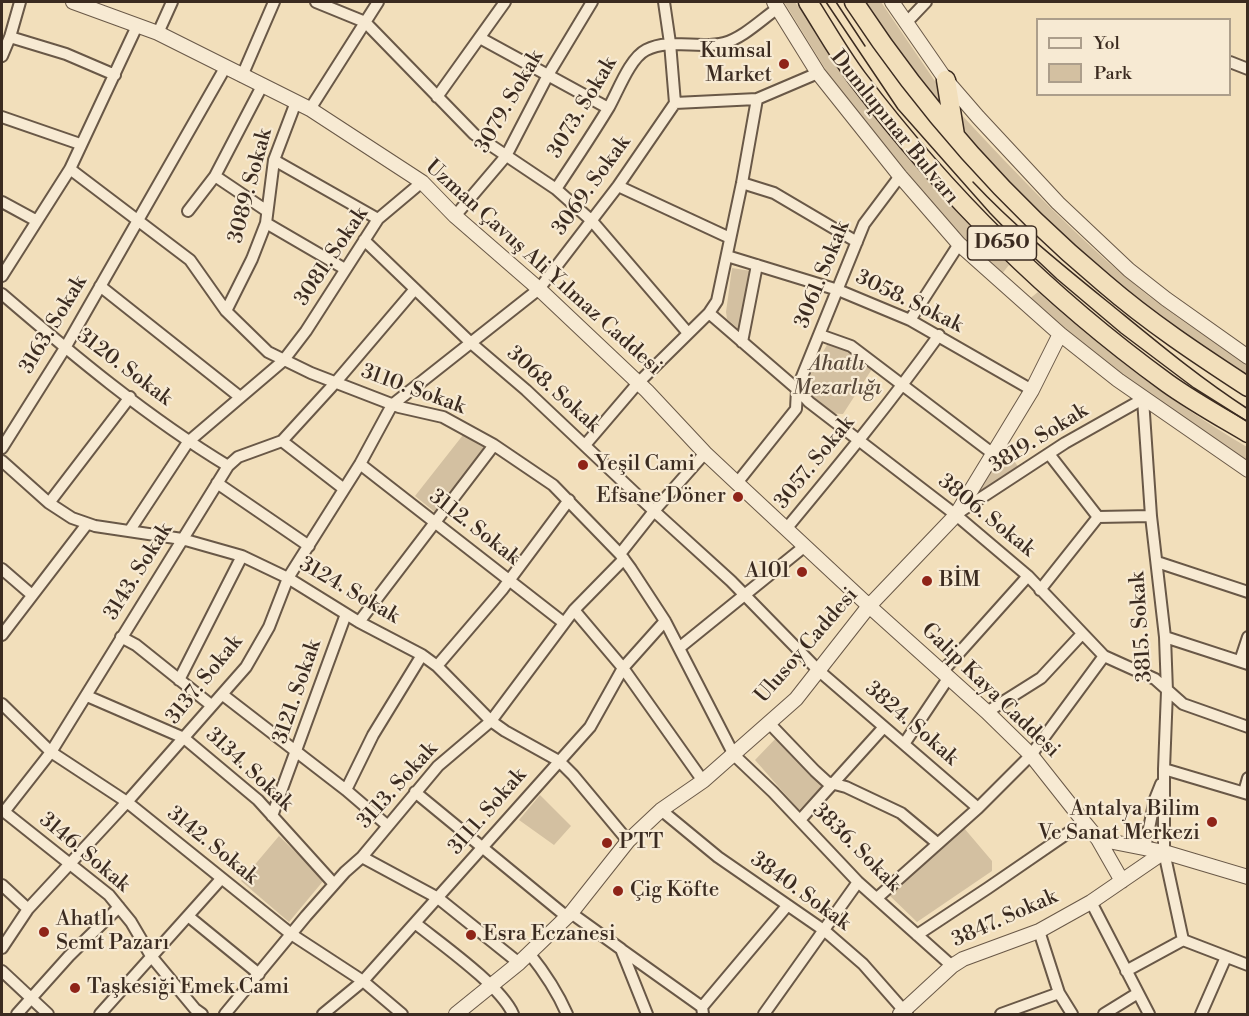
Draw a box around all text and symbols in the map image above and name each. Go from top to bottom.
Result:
legend [1036,18,1231,96]
text: Yol [1094,32,1120,55]
place label: Kumsal Market [700,39,772,89]
street label: 3079. Sokak [470,46,550,158]
street label: Dumlupınar Bulvarı [824,46,964,210]
street label: 3073. Sokak [543,53,623,163]
marker: Kumsal Market [777,57,791,71]
text: Park [1094,62,1131,85]
street label: 3089. Sokak [224,126,278,246]
street label: 3069. Sokak [547,131,637,241]
street label: Uzman Çavuş Ali Yılmaz Caddesi [420,155,666,381]
street label: 3081. Sokak [290,203,374,311]
street label: 3061. Sokak [790,218,856,332]
road number: D650 [968,226,1036,260]
street label: 3058. Sokak [851,265,967,339]
street label: 3163. Sokak [15,271,93,379]
street label: 3120. Sokak [71,324,177,412]
street label: 3068. Sokak [501,341,605,439]
park label: Ahatlı Mezarlığı [792,352,882,402]
street label: 3110. Sokak [357,359,469,421]
street label: 3819. Sokak [985,399,1093,479]
street label: 3057. Sokak [770,411,860,515]
place label: Yeşil Cami [595,452,695,478]
marker: Yeşil Cami [576,458,590,472]
street label: 3806. Sokak [933,469,1039,563]
place label: Efsane Döner [596,484,726,510]
street label: 3112. Sokak [424,485,524,571]
marker: Efsane Döner [731,490,745,504]
street label: 3143. Sokak [99,519,179,625]
street label: 3124. Sokak [294,552,404,630]
place label: A101 [745,559,790,585]
marker: A101 [795,565,809,579]
place label: BİM [939,568,980,594]
street label: 3815. Sokak [1126,571,1158,683]
marker: BİM [920,574,934,588]
street label: Ulusoy Caddesi [750,583,864,709]
street label: Galip Kaya Caddesi [915,618,1065,764]
street label: 3137. Sokak [161,630,249,730]
street label: 3121. Sokak [268,637,328,747]
street label: 3824. Sokak [859,677,963,771]
street label: 3134. Sokak [200,723,298,817]
street label: 3113. Sokak [353,738,443,834]
street label: 3111. Sokak [444,764,532,860]
place label: Antalya Bilim Ve Sanat Merkezi [1038,797,1200,847]
street label: 3836. Sokak [806,798,906,898]
street label: 3142. Sokak [161,802,263,890]
street label: 3146. Sokak [34,808,134,898]
marker: Antalya Bilim Ve Sanat Merkezi [1205,815,1219,829]
place label: PTT [619,830,663,856]
marker: PTT [600,836,614,850]
street label: 3840. Sokak [745,847,855,937]
place label: Çig Köfte [630,878,719,904]
marker: Çig Köfte [611,884,625,898]
street label: 3847. Sokak [948,885,1062,953]
place label: Ahatlı Semt Pazarı [56,907,169,957]
place label: Esra Eczanesi [483,922,616,948]
marker: Ahatlı Semt Pazarı [37,925,51,939]
marker: Esra Eczanesi [464,928,478,942]
place label: Taşkesiği Emek Cami [87,975,289,1001]
marker: Taşkesiği Emek Cami [68,981,82,995]

